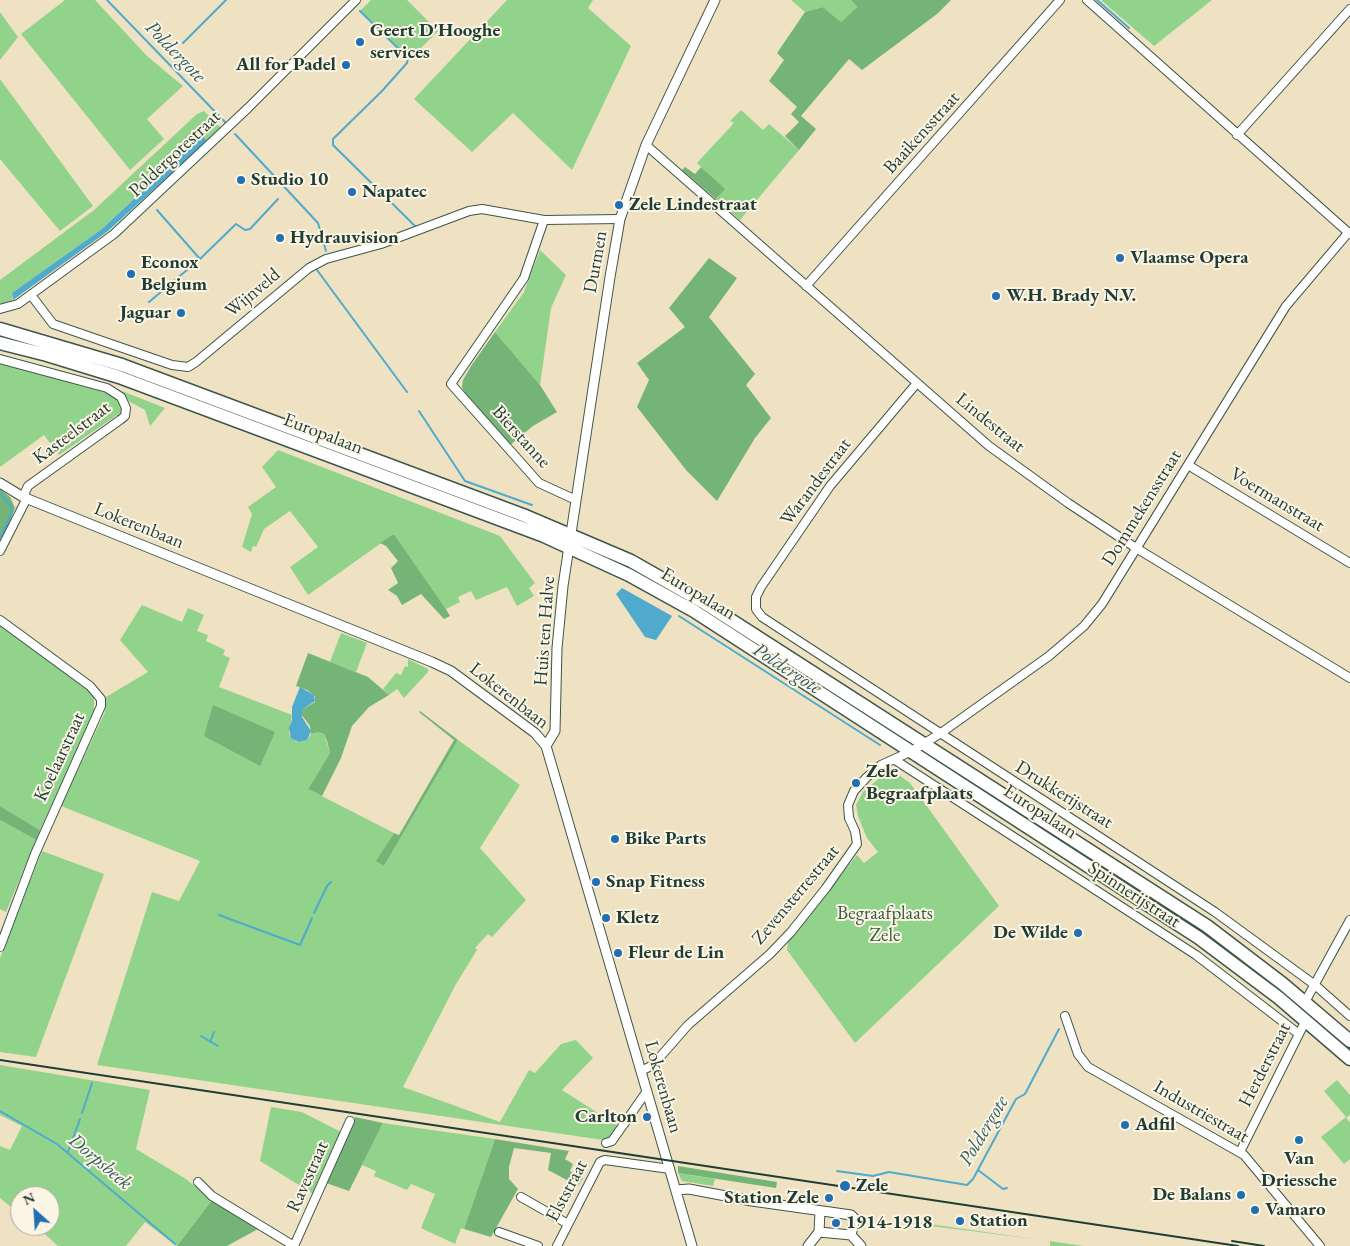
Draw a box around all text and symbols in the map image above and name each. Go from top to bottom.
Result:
water label: Poldergote [139,16,211,88]
place label: Geert D'Hooghe services [370,20,500,64]
marker: Geert D'Hooghe services [354,36,366,48]
place label: All for Padel [236,54,336,76]
marker: All for Padel [340,59,352,71]
street label: Baaikensstraat [879,87,965,179]
street label: Poldergotestraat [124,106,226,202]
place label: Studio 10 [251,169,328,191]
marker: Studio 10 [235,174,247,186]
place label: Napatec [362,181,427,203]
marker: Napatec [346,186,358,198]
place label: Zele Lindestraat [629,194,757,216]
marker: Zele Lindestraat [613,199,625,211]
place label: Hydrauvision [290,227,399,249]
street label: Durmen [579,229,613,295]
marker: Hydrauvision [274,232,286,244]
place label: Vlaamse Opera [1130,247,1248,269]
place label: Econox Belgium [141,252,207,296]
marker: Vlaamse Opera [1114,252,1126,264]
street label: Wijnveld [221,263,285,323]
marker: Econox Belgium [125,268,137,280]
place label: W.H. Brady N.V. [1006,285,1136,307]
marker: W.H. Brady N.V. [990,290,1002,302]
place label: Jaguar [120,302,171,324]
marker: Jaguar [175,307,187,319]
street label: Lindestraat [951,388,1029,458]
street label: Kasteelstraat [29,396,115,470]
street label: Bierstanne [487,401,555,473]
street label: Europalaan [280,408,366,460]
street label: Warandestraat [776,434,856,530]
street label: Dommekensstraat [1097,446,1187,570]
street label: Voermanstraat [1226,463,1328,537]
street label: Lokerenbaan [91,498,187,554]
street label: Europalaan [656,563,740,625]
street label: Huis ten Halve [530,575,560,687]
water label: Poldergote [748,638,826,700]
street label: Lokerenbaan [465,658,553,734]
street label: Koelaarstraat [30,709,90,805]
street label: Drukkerijstraat [1011,756,1117,834]
place label: Zele Begraafplaats [866,761,973,805]
marker: Zele Begraafplaats [850,777,862,789]
street label: Europalaan [999,780,1081,844]
place label: Bike Parts [625,828,706,850]
marker: Bike Parts [609,833,621,845]
street label: Zevensterrestraat [748,840,844,950]
street label: Spinnerijstraat [1083,857,1185,933]
place label: Snap Fitness [606,871,705,893]
marker: Snap Fitness [590,876,602,888]
park label: Begraafplaats Zele [837,903,933,947]
place label: Kletz [616,907,659,929]
marker: Kletz [600,912,612,924]
place label: De Wilde [993,922,1068,944]
marker: De Wilde [1072,927,1084,939]
place label: Fleur de Lin [628,942,724,964]
marker: Fleur de Lin [612,947,624,959]
street label: Herderstraat [1234,1019,1296,1111]
street label: Lokerenbaan [639,1038,687,1136]
street label: Industriestraat [1149,1076,1253,1148]
water label: Poldergote [954,1092,1014,1170]
place label: Carlton [575,1106,637,1128]
marker: Carlton [641,1111,653,1123]
place label: Adfil [1135,1114,1176,1136]
marker: Adfil [1119,1119,1131,1131]
water label: Dorpsbeek [63,1129,137,1195]
marker: Van Driessche [1293,1134,1305,1146]
street label: Ravestraat [282,1138,334,1216]
place label: Van Driessche [1261,1148,1337,1192]
street label: Elststraat [541,1156,593,1226]
place label: Zele [856,1175,888,1197]
marker: Zele [838,1179,852,1193]
place label: De Balans [1152,1184,1231,1206]
north arrow [10,1186,60,1236]
place label: Station Zele [724,1187,819,1209]
text: N [20,1188,38,1209]
marker: De Balans [1235,1189,1247,1201]
marker: Station Zele [823,1192,835,1204]
place label: Vamaro [1265,1199,1326,1221]
marker: Vamaro [1249,1204,1261,1216]
place label: Station [970,1210,1028,1232]
place label: 1914-1918 [846,1212,932,1234]
marker: Station [954,1215,966,1227]
marker: 1914-1918 [830,1217,842,1229]

